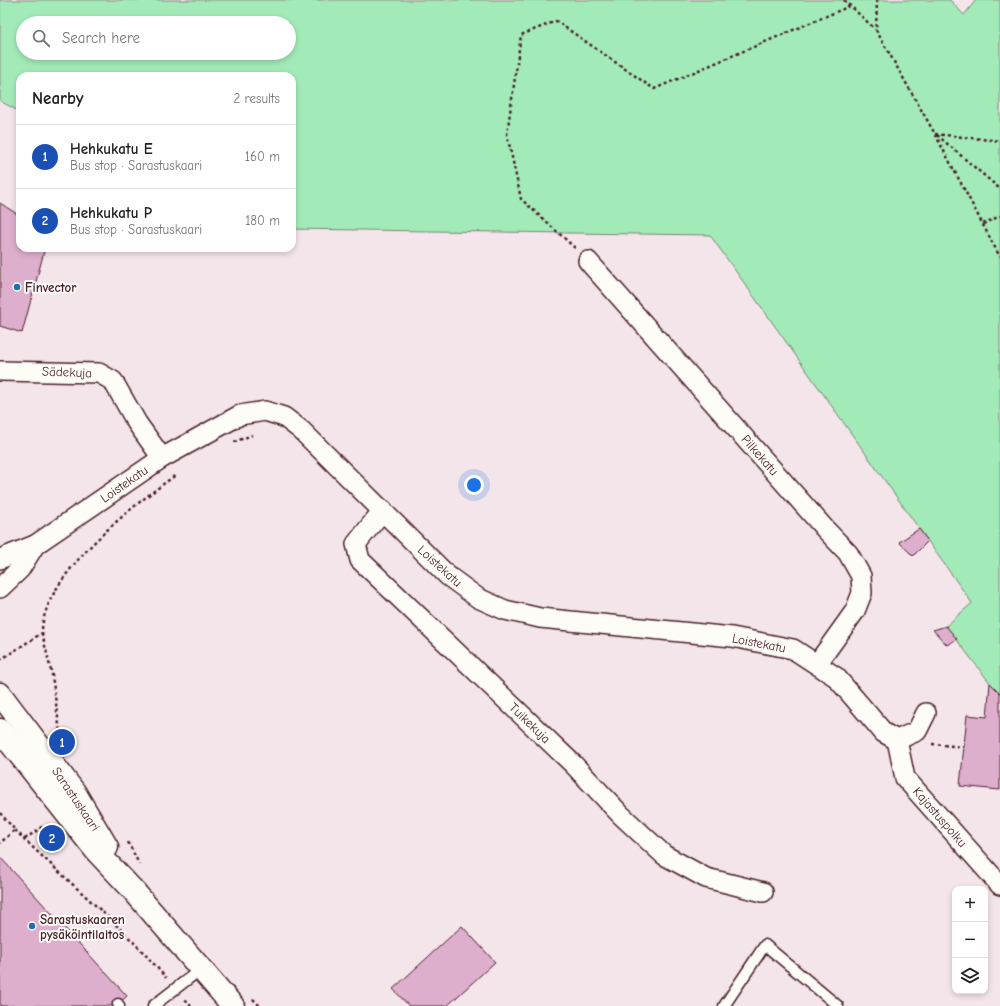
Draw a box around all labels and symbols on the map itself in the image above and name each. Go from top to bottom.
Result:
place label: Finvector [25,280,77,295]
marker: Finvector [12,282,22,292]
street label: Sädekuja [42,364,92,380]
street label: Pilkekatu [738,432,782,478]
street label: Loistekatu [97,462,151,506]
your location [464,475,484,495]
street label: Loistekatu [415,542,465,590]
street label: Loistekatu [731,630,787,656]
street label: Tuikekuja [506,700,554,746]
pin: 1 [49,727,75,757]
street label: Sarastuskaari [49,764,103,834]
street label: Kajastuspolku [910,784,970,850]
pin: 2 [39,823,65,853]
place label: Sarastuskaaren pysäköintilaitos [40,912,125,942]
marker: Sarastuskaaren pysäköintilaitos [27,921,37,931]

